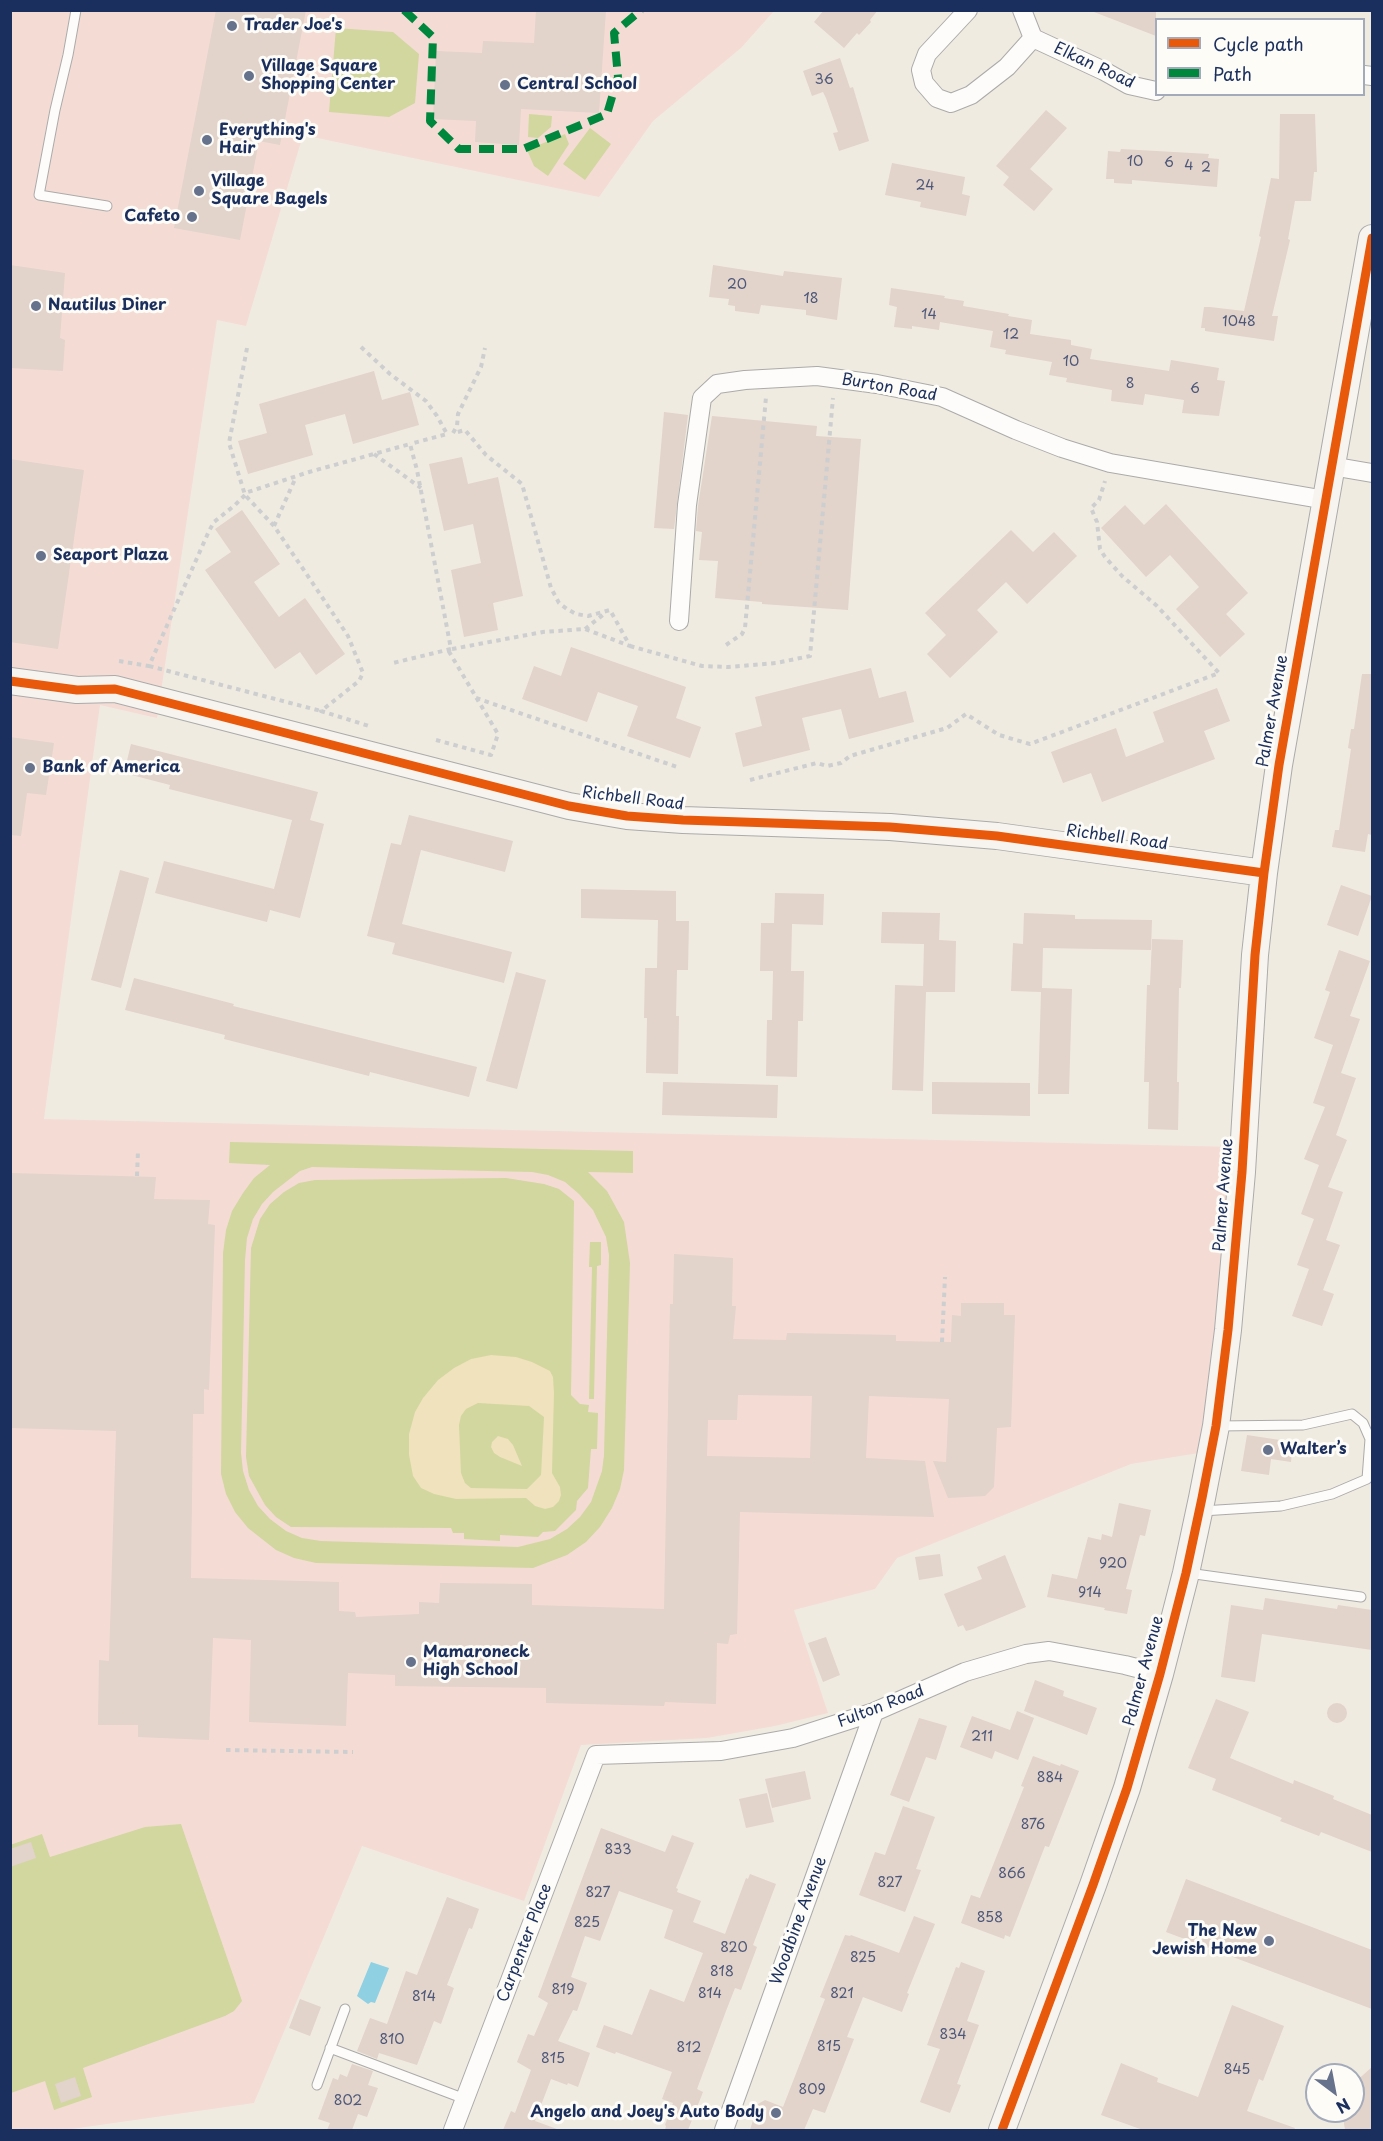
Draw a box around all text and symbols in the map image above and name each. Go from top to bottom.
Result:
place label: Trader Joe's [244,16,342,36]
legend [1155,18,1365,96]
marker: Trader Joe's [225,19,239,33]
text: Cycle path [1213,30,1304,57]
street label: Elkan Road [1051,39,1137,93]
place label: Village Square Shopping Center [261,57,395,95]
text: Path [1213,60,1252,87]
marker: Village Square Shopping Center [242,69,256,83]
house number: 36 [814,72,834,88]
place label: Central School [517,75,637,95]
marker: Central School [498,78,512,92]
place label: Everything's Hair [219,121,316,159]
marker: Everything's Hair [200,133,214,147]
house number: 10 [1127,154,1143,170]
house number: 6 [1164,155,1174,171]
house number: 4 [1184,158,1194,174]
house number: 2 [1201,160,1211,176]
place label: Village Square Bagels [211,172,327,210]
house number: 24 [916,178,934,194]
marker: Village Square Bagels [192,184,206,198]
place label: Cafeto [124,207,180,227]
marker: Cafeto [185,210,199,224]
house number: 20 [727,277,747,293]
house number: 18 [803,291,819,307]
place label: Nautilus Diner [48,296,166,316]
marker: Nautilus Diner [29,299,43,313]
house number: 14 [921,307,937,323]
house number: 1048 [1222,314,1256,330]
house number: 12 [1003,327,1019,343]
house number: 10 [1063,354,1079,370]
street label: Burton Road [840,370,938,406]
house number: 8 [1126,376,1134,392]
house number: 6 [1190,381,1200,397]
place label: Seaport Plaza [53,546,169,566]
marker: Seaport Plaza [34,549,48,563]
street label: Palmer Avenue [1254,653,1292,769]
place label: Bank of America [42,758,180,778]
marker: Bank of America [23,761,37,775]
street label: Richbell Road [581,783,685,815]
street label: Richbell Road [1065,821,1169,855]
street label: Palmer Avenue [1210,1138,1238,1252]
place label: Walter’s [1280,1440,1347,1460]
marker: Walter’s [1261,1443,1275,1457]
house number: 920 [1099,1556,1127,1572]
house number: 914 [1078,1585,1102,1601]
street label: Palmer Avenue [1120,1614,1168,1728]
place label: Mamaroneck High School [423,1643,530,1681]
marker: Mamaroneck High School [404,1655,418,1669]
street label: Fulton Road [835,1682,927,1732]
house number: 211 [971,1729,993,1745]
house number: 884 [1037,1770,1063,1786]
house number: 876 [1021,1817,1045,1833]
house number: 833 [605,1842,631,1858]
street label: Woodbine Avenue [767,1854,831,1988]
house number: 866 [998,1866,1026,1882]
house number: 827 [878,1875,902,1891]
street label: Carpenter Place [494,1881,556,2005]
house number: 827 [586,1885,610,1901]
house number: 858 [977,1910,1003,1926]
house number: 825 [574,1915,600,1931]
place label: The New Jewish Home [1152,1922,1257,1960]
marker: The New Jewish Home [1262,1934,1276,1948]
house number: 820 [720,1940,748,1956]
house number: 825 [850,1950,876,1966]
house number: 818 [710,1964,734,1980]
house number: 819 [551,1982,575,1998]
house number: 814 [698,1986,722,2002]
house number: 821 [830,1986,854,2002]
house number: 814 [412,1989,436,2005]
house number: 834 [939,2027,967,2043]
house number: 810 [379,2032,405,2048]
house number: 815 [817,2039,841,2055]
house number: 812 [677,2040,701,2056]
house number: 815 [541,2051,565,2067]
house number: 845 [1224,2062,1250,2078]
north arrow [1305,2063,1365,2123]
house number: 809 [798,2082,826,2098]
house number: 802 [334,2093,362,2109]
text: N [1332,2093,1355,2120]
place label: Angelo and Joey's Auto Body [530,2103,764,2123]
marker: Angelo and Joey's Auto Body [769,2106,783,2120]

